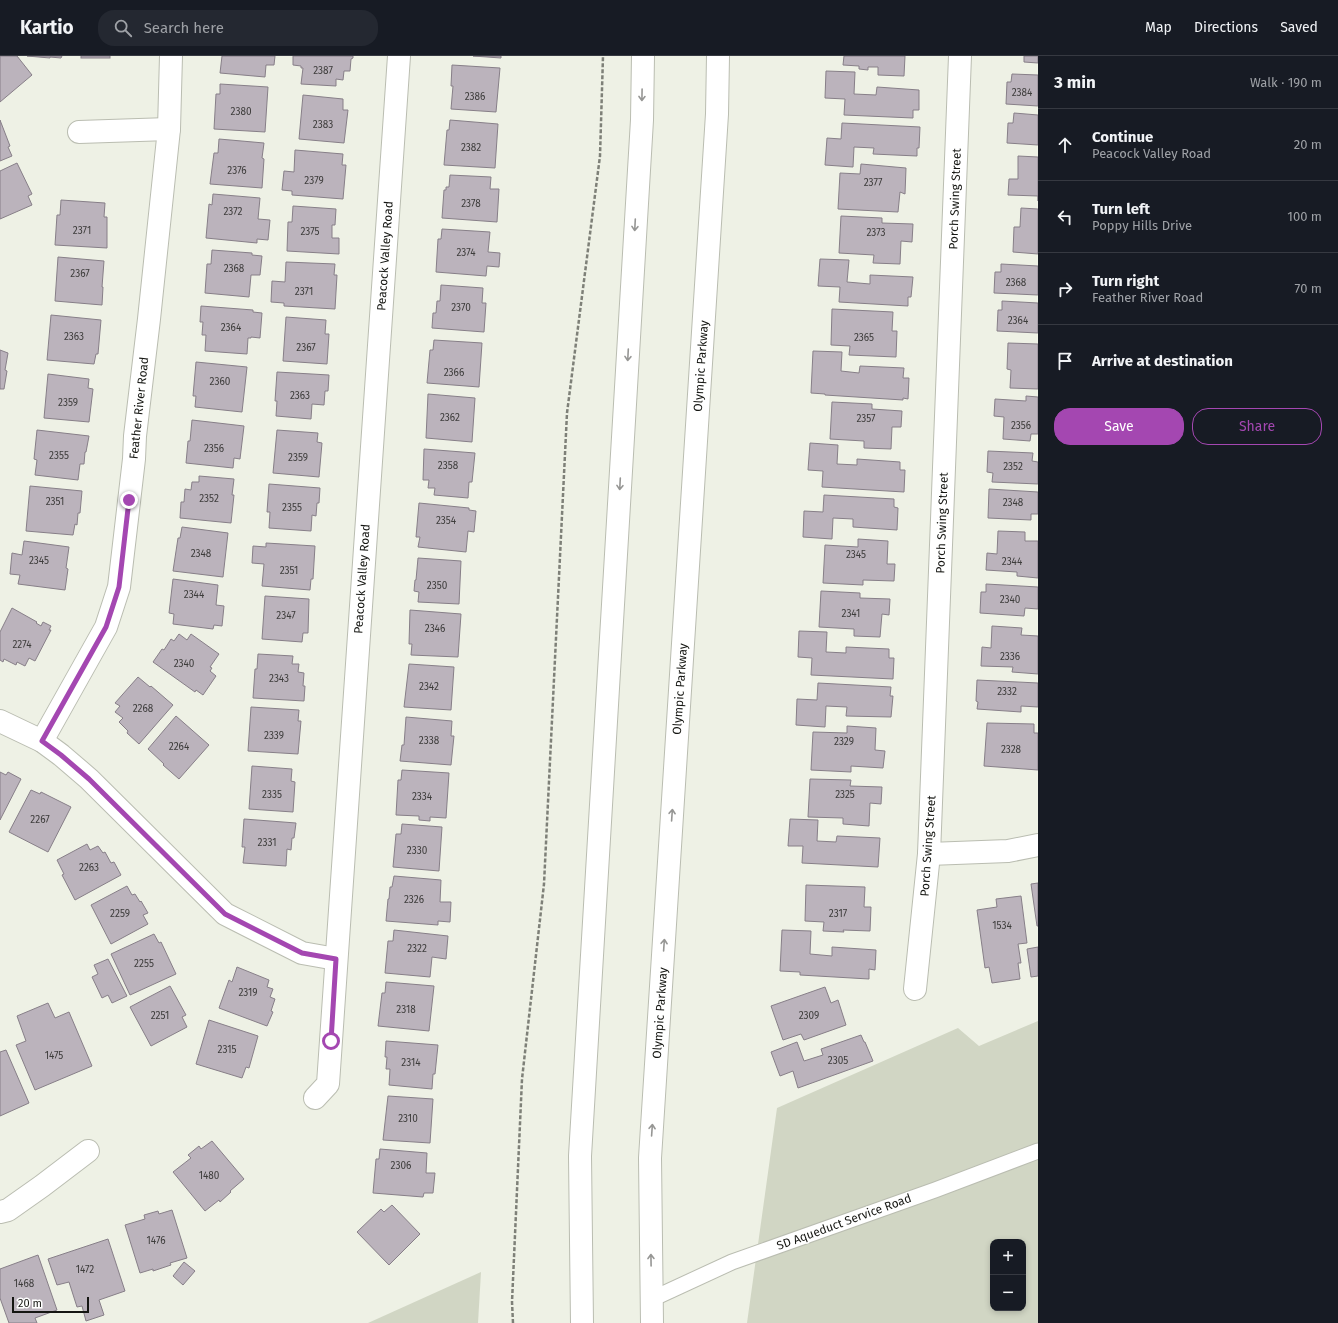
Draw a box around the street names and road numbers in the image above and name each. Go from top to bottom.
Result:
street label: Porch Swing Street [946,147,964,250]
street label: Peacock Valley Road [374,201,396,311]
street label: Olympic Parkway [691,320,711,412]
street label: Feather River Road [127,356,151,460]
street label: Porch Swing Street [933,471,951,574]
street label: Peacock Valley Road [351,524,373,634]
street label: Olympic Parkway [670,643,690,735]
street label: Porch Swing Street [917,794,939,897]
street label: Olympic Parkway [650,967,670,1059]
street label: SD Aqueduct Service Road [775,1191,913,1253]

